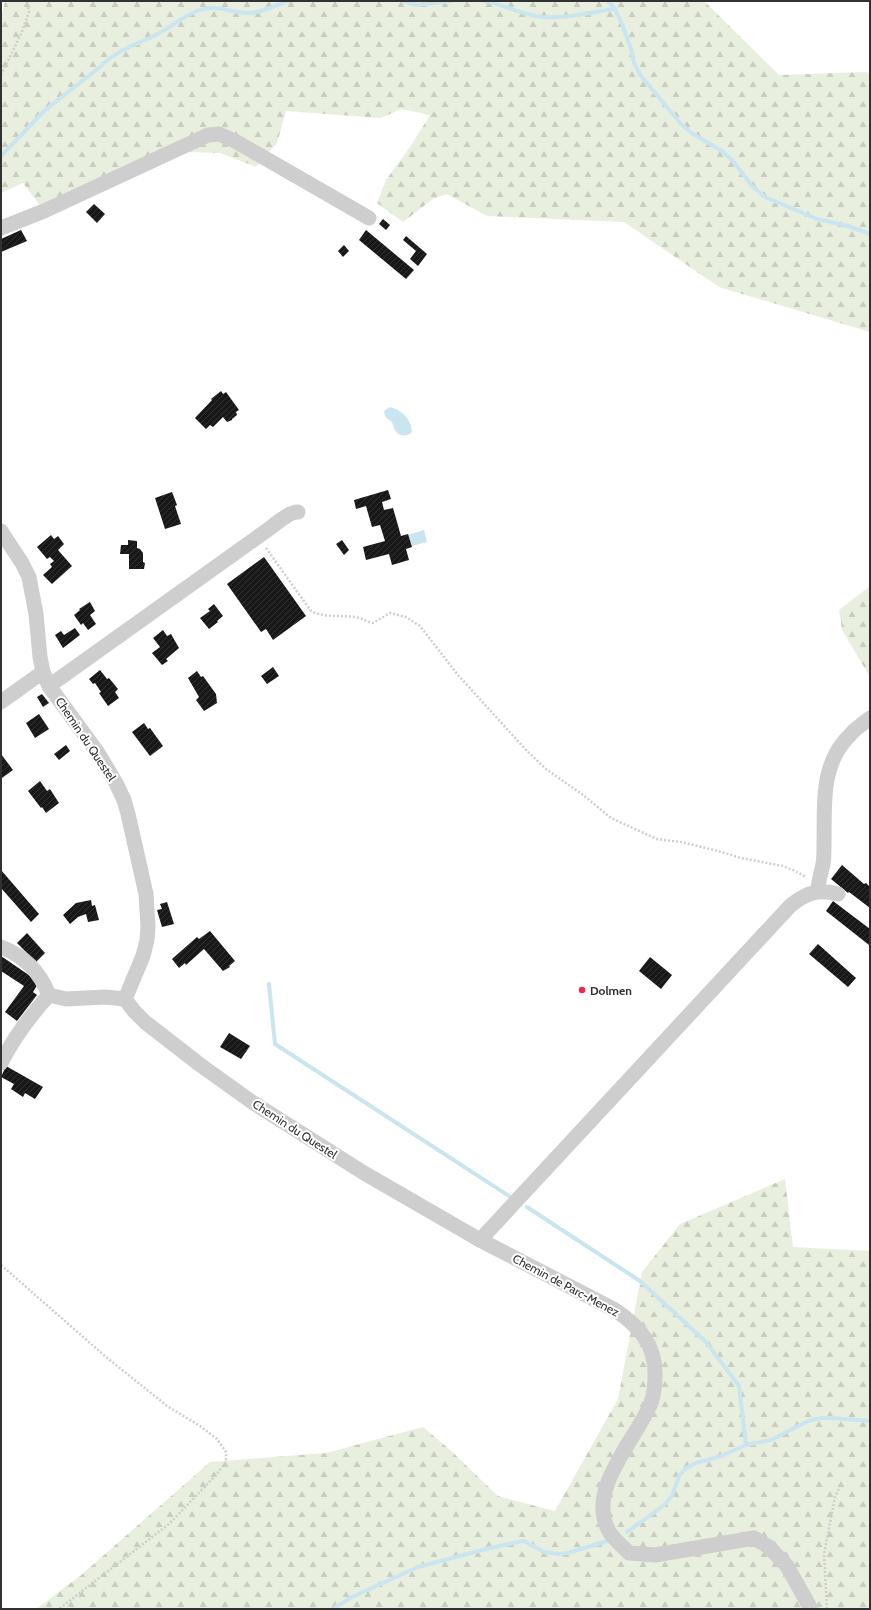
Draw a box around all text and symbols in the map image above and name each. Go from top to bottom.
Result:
street label: Chemin du Questel [52,694,120,784]
place label: Dolmen [590,983,632,998]
marker: Dolmen [577,985,587,995]
street label: Chemin du Questel [250,1096,340,1162]
street label: Chemin de Parc-Menez [510,1251,622,1320]

